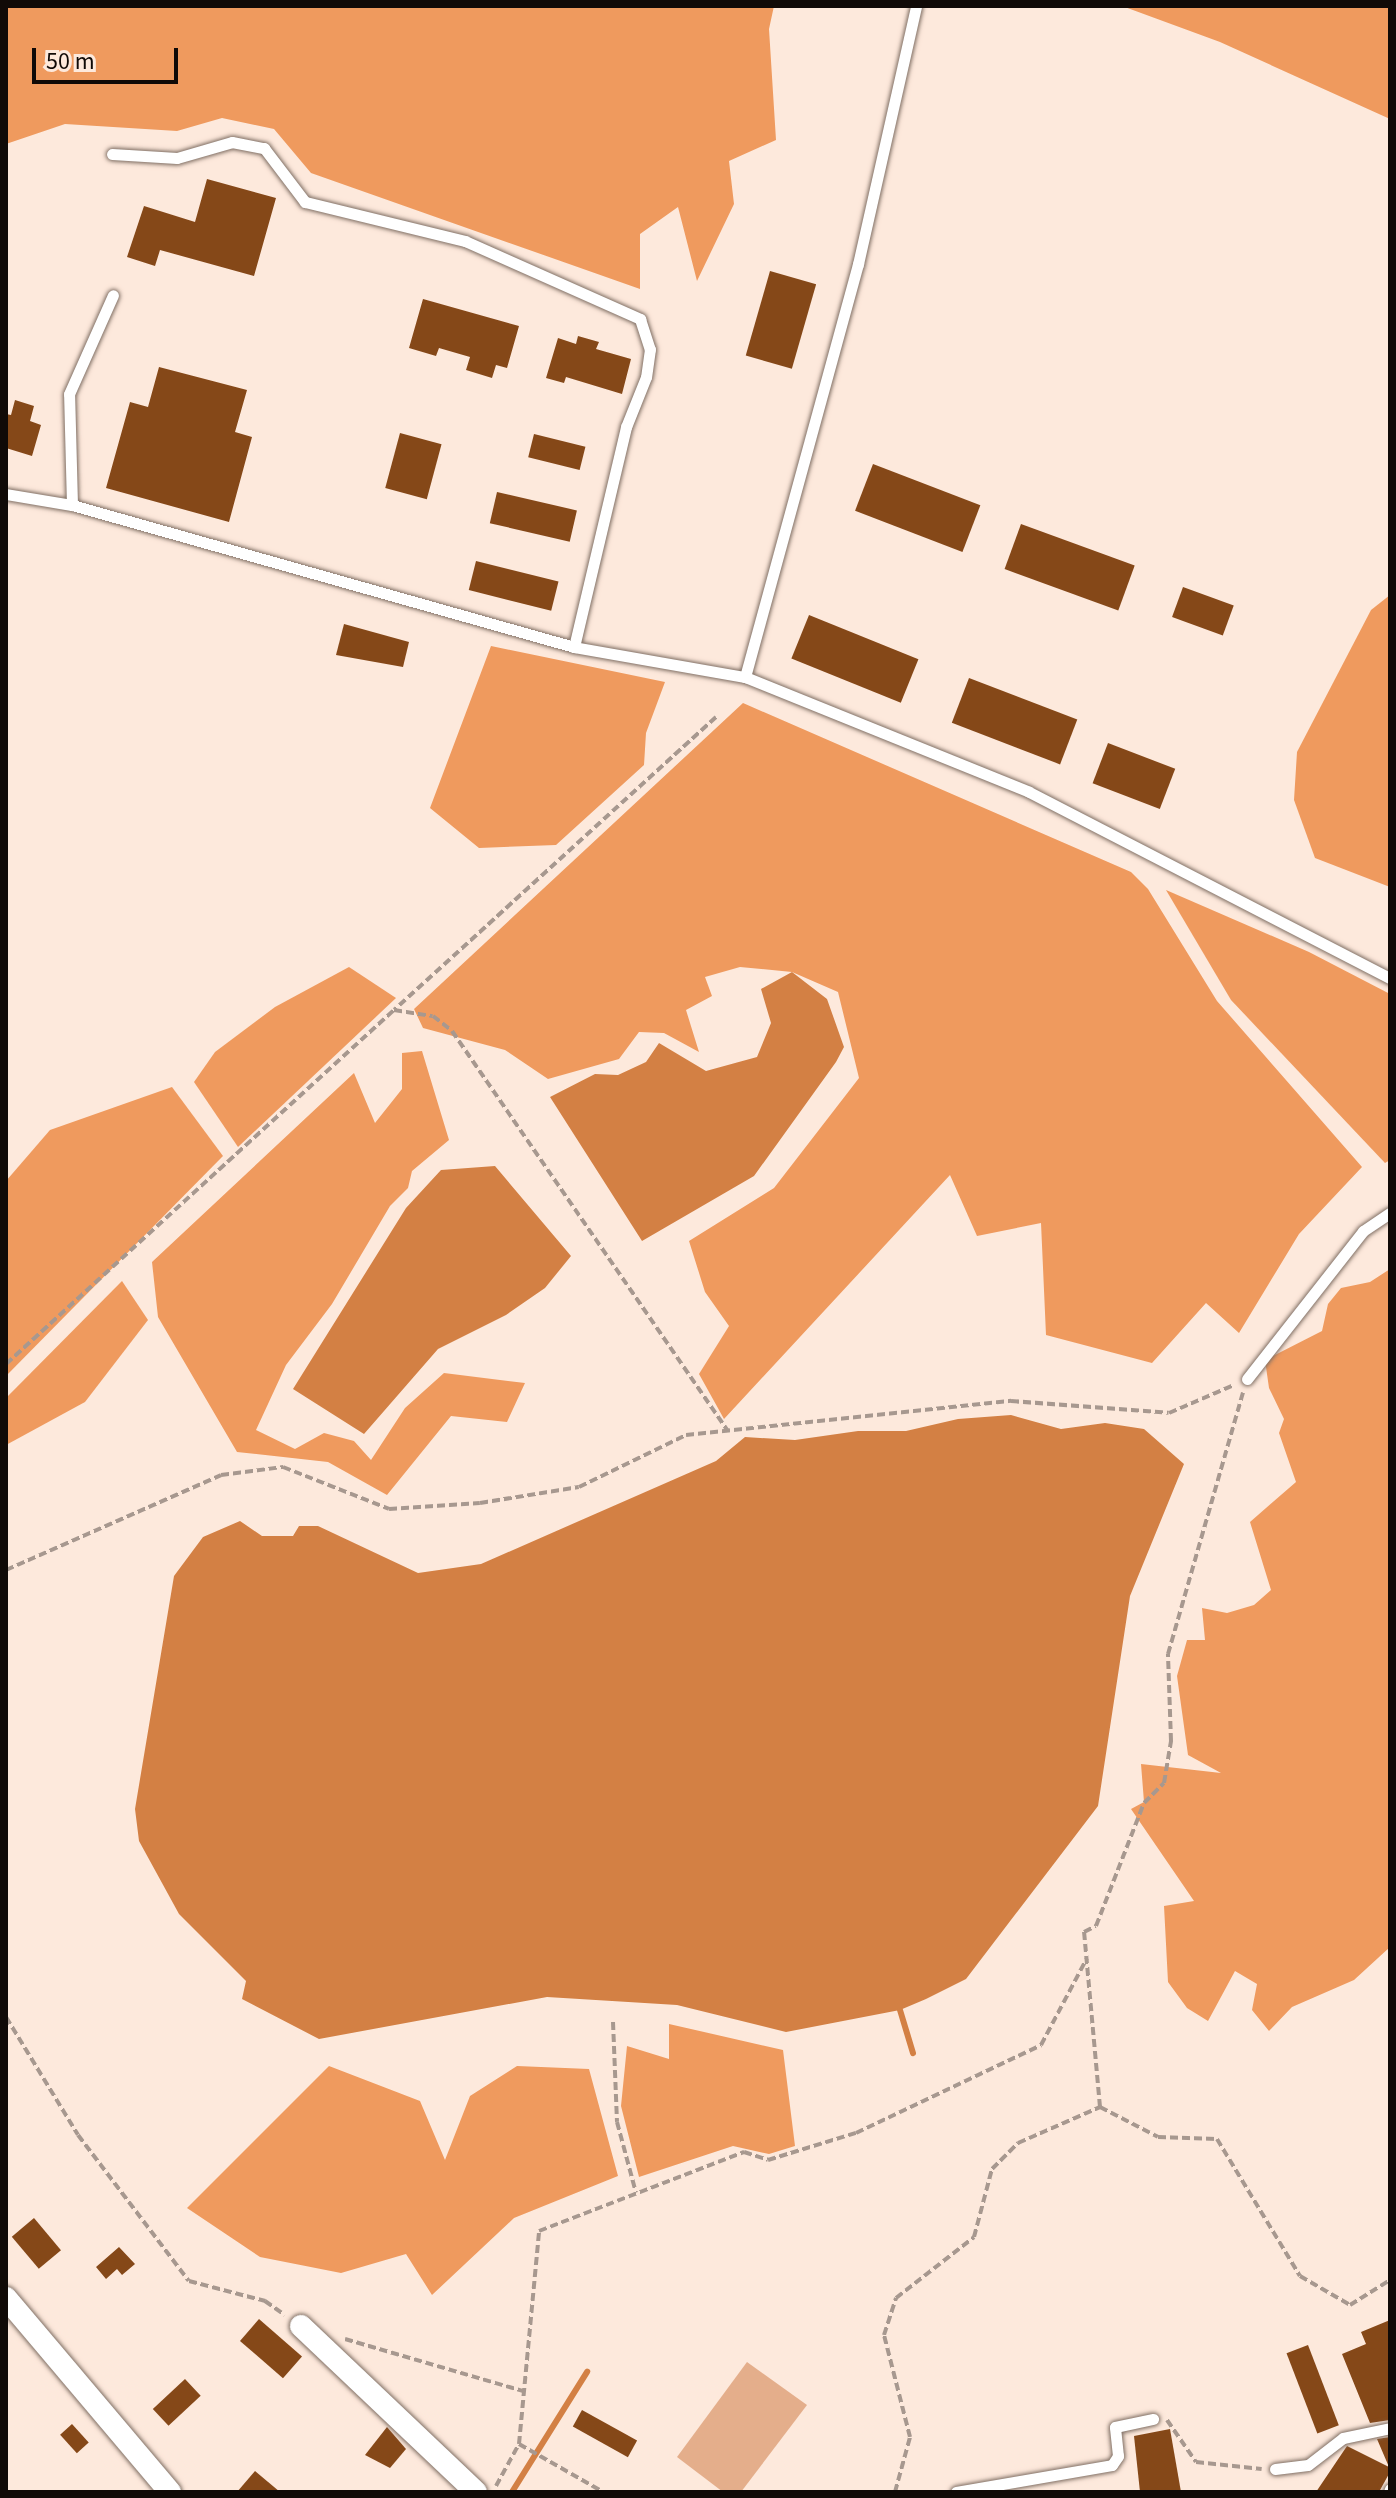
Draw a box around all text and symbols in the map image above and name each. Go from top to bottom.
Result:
scale bar [36,32,182,82]
text: 50 m [46,44,95,79]

